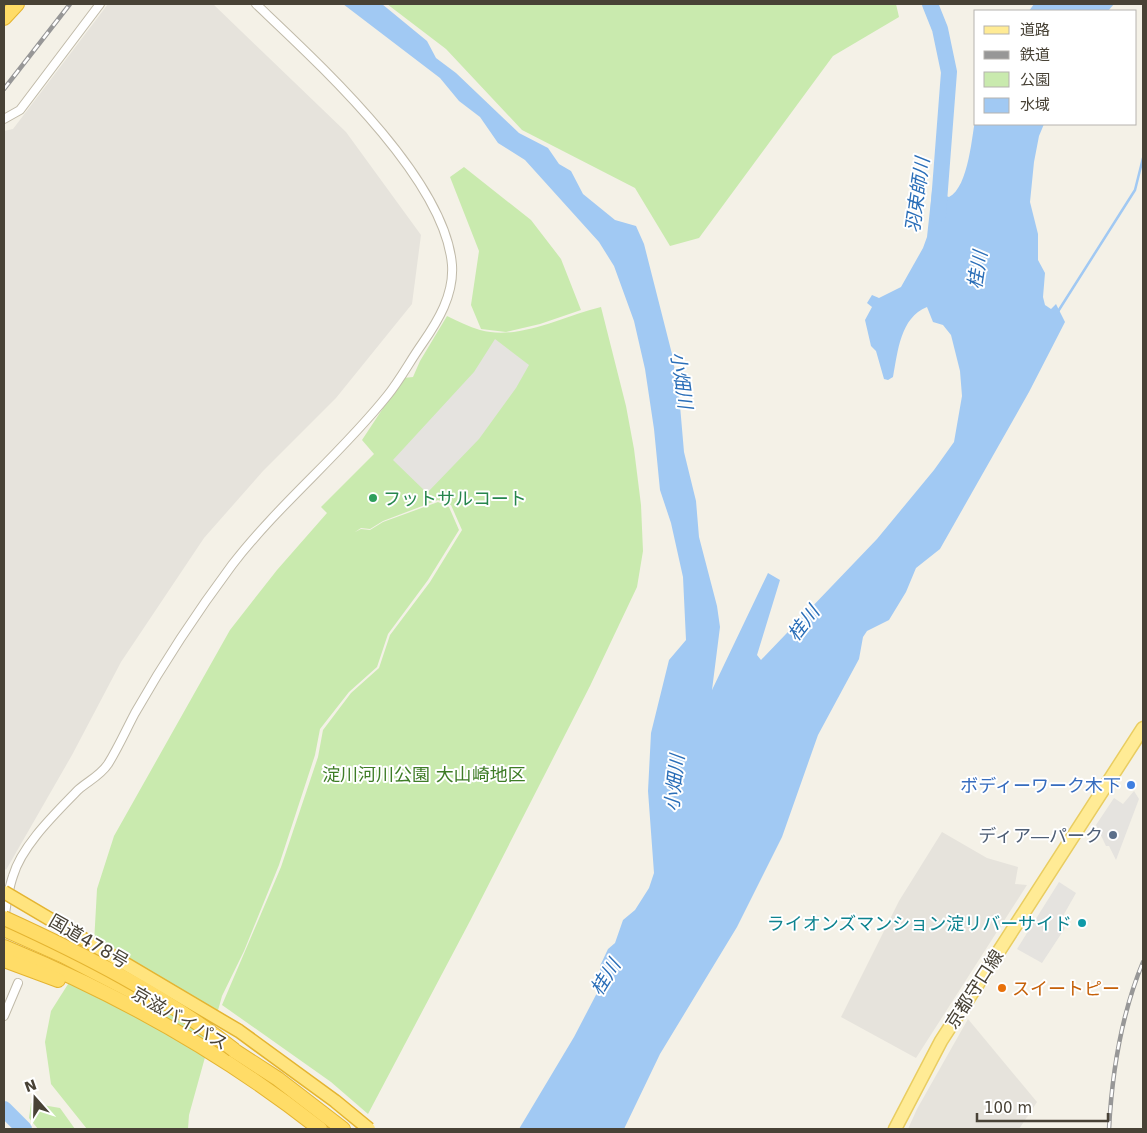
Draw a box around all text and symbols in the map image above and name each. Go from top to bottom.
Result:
legend [974,10,1137,125]
text: 道路 [1020,21,1050,39]
text: 鉄道 [1020,46,1050,64]
text: 公園 [1020,71,1050,89]
text: 水域 [1020,96,1050,114]
water label: 羽束師川 [901,154,933,234]
water label: 桂川 [963,248,991,290]
water label: 小畑川 [667,350,697,412]
place label: フットサルコート [383,488,527,509]
marker: フットサルコート [367,492,379,504]
water label: 桂川 [783,600,825,645]
water label: 小畑川 [660,752,688,813]
park label: 淀川河川公園 大山崎地区 [322,764,526,785]
place label: ボディーワーク木下 [960,775,1121,796]
marker: ボディーワーク木下 [1125,779,1137,791]
place label: ディア―パーク [978,825,1103,846]
marker: ディア―パーク [1107,829,1119,841]
street label: 国道478号 [45,910,133,972]
place label: ライオンズマンション淀リバーサイド [767,913,1072,934]
marker: ライオンズマンション淀リバーサイド [1076,917,1088,929]
street label: 京都守口線 [941,946,1007,1032]
water label: 桂川 [586,953,625,999]
place label: スイートピー [1012,978,1120,999]
street label: 京滋バイパス [128,982,232,1054]
marker: スイートピー [996,982,1008,994]
north arrow [10,1073,60,1123]
text: N [22,1076,39,1095]
scale bar [977,1090,1108,1122]
text: 100 m [984,1099,1032,1117]

